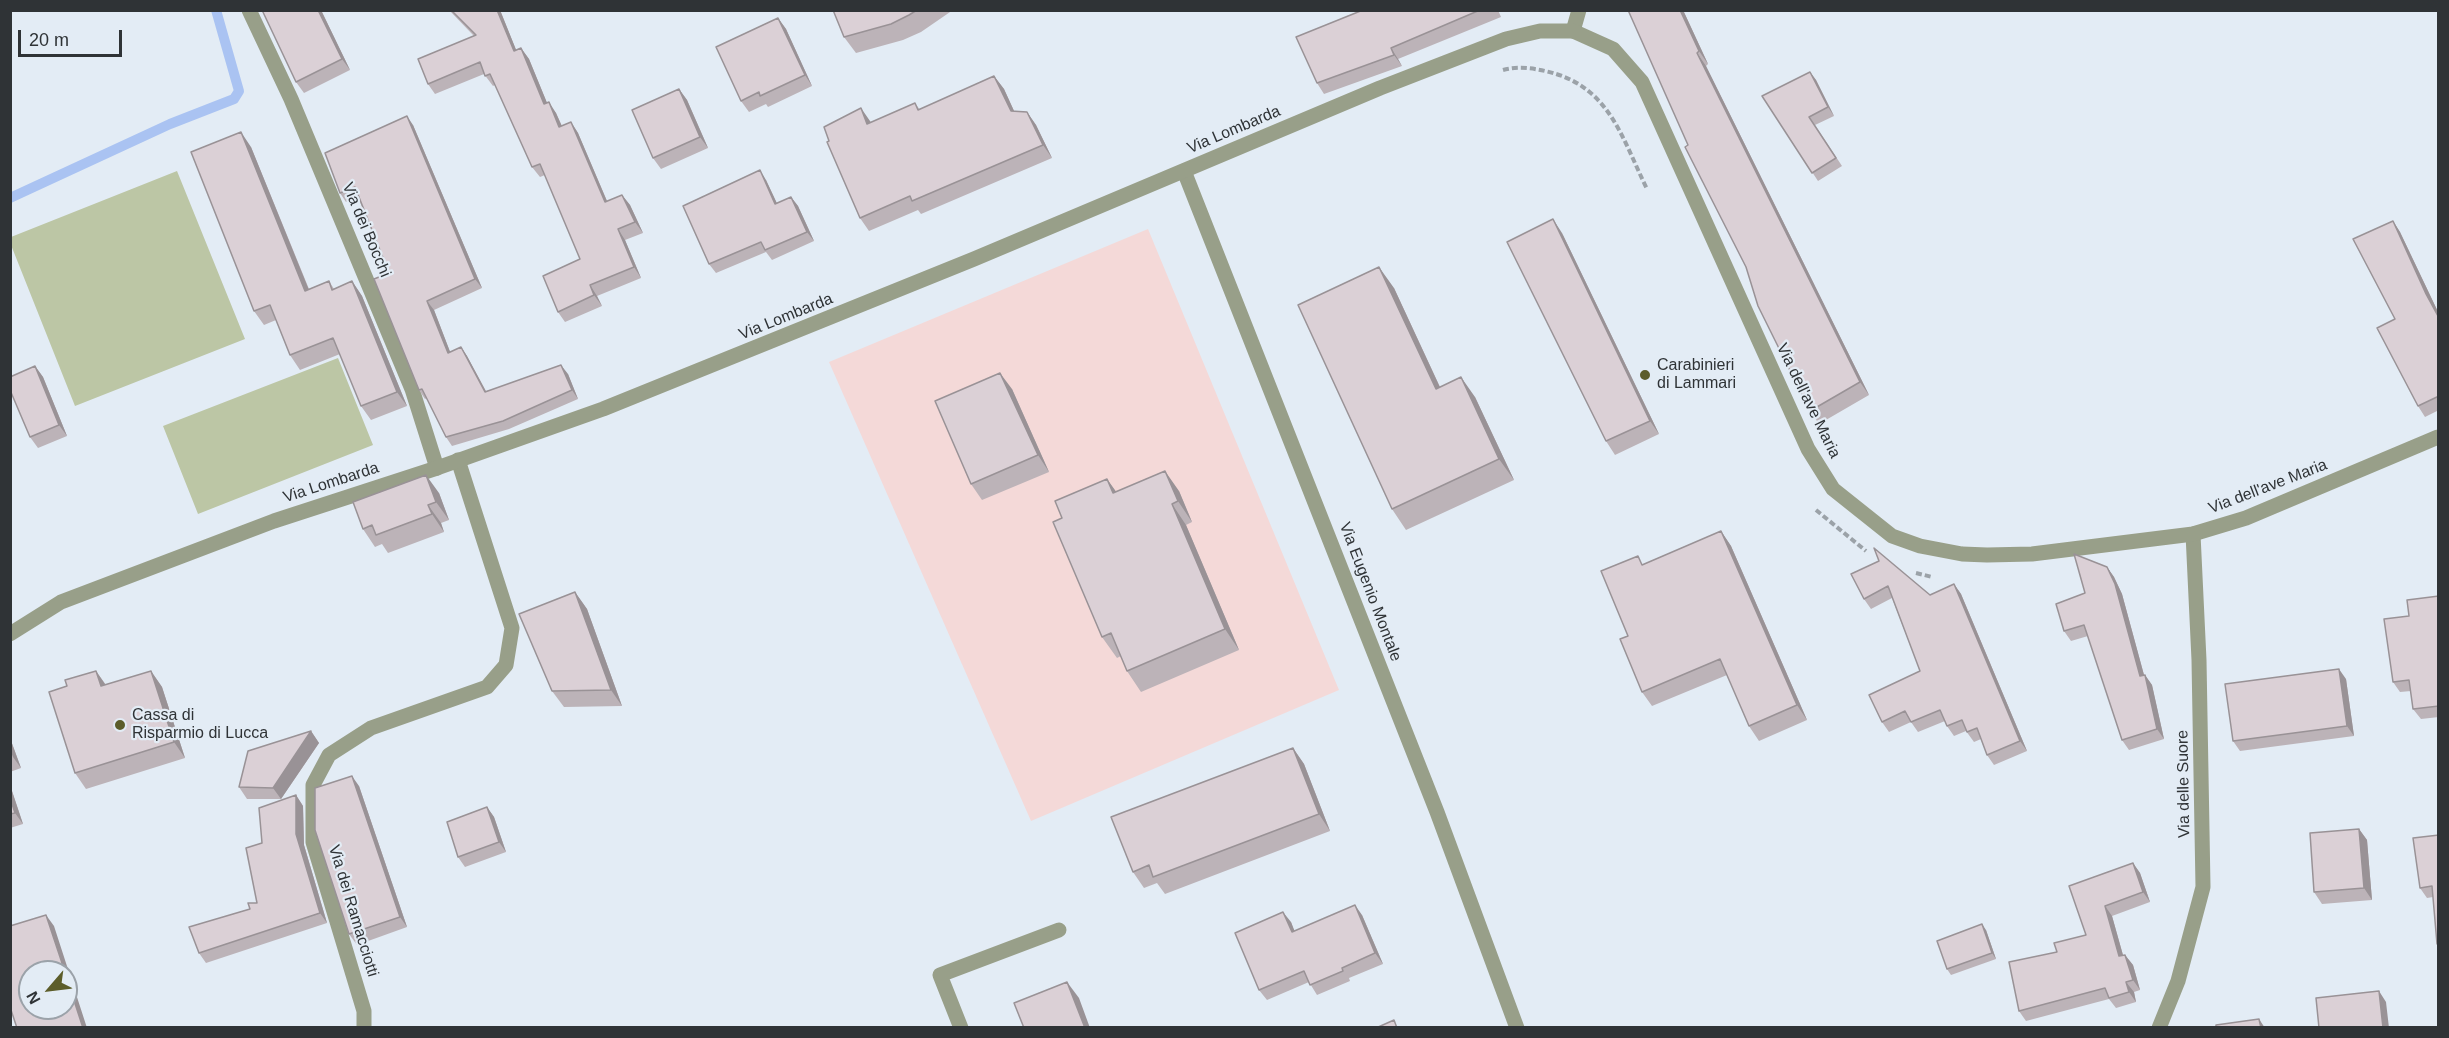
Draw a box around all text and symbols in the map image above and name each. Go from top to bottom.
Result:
scale bar [21,18,124,56]
text: 20 m [29,30,69,50]
street label: Via Lombarda [1185,102,1283,158]
street label: Via dei Bocchi [337,180,395,280]
street label: Via Lombarda [736,289,836,345]
street label: Via dell'ave Maria [1772,340,1844,462]
place label: Carabinieri di Lammari [1657,356,1736,394]
marker: Carabinieri di Lammari [1638,368,1652,382]
street label: Via dell'ave Maria [2206,456,2330,518]
street label: Via Lombarda [281,459,381,507]
street label: Via Eugenio Montale [1335,520,1405,664]
place label: Cassa di Risparmio di Lucca [132,706,268,744]
marker: Cassa di Risparmio di Lucca [113,718,127,732]
street label: Via delle Suore [2173,730,2195,838]
street label: Via dei Ramacciotti [324,843,382,979]
north arrow [18,960,78,1020]
text: N [23,989,44,1007]

